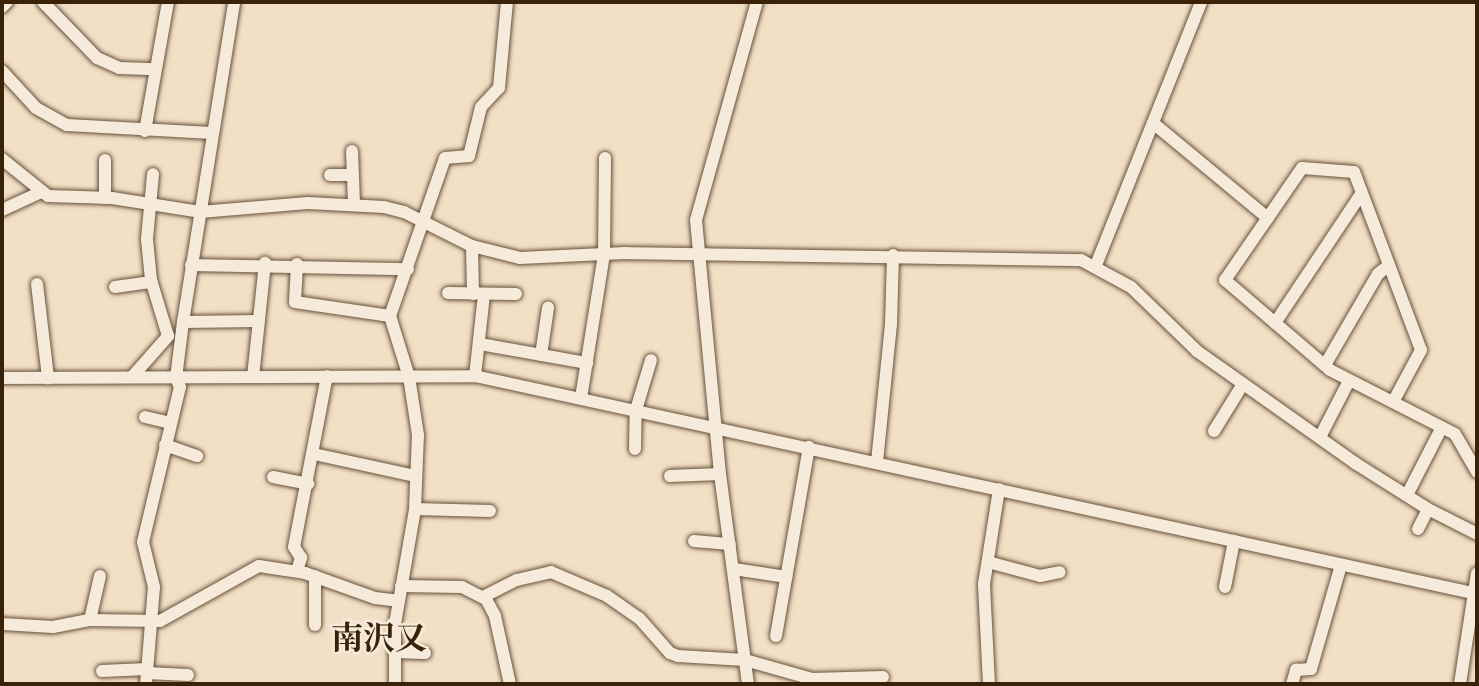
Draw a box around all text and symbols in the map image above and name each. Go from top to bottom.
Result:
district label: 南沢又 [331,619,427,657]

